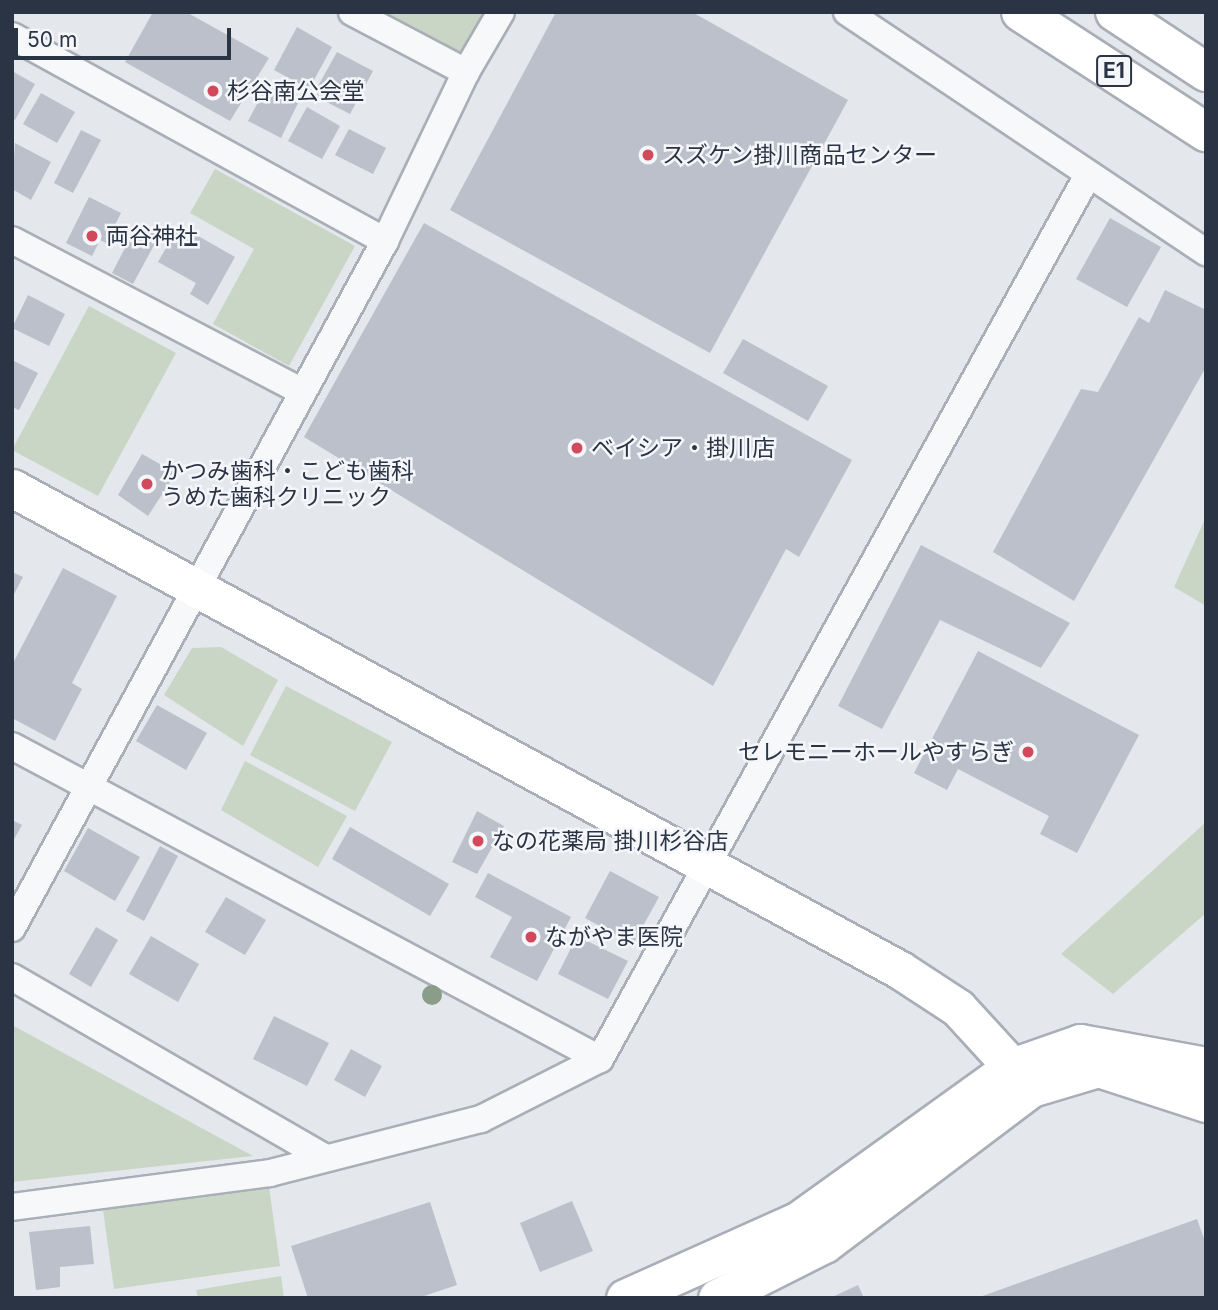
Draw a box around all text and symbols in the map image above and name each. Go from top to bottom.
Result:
scale bar [18,14,234,58]
text: 50 m [27,27,77,52]
road number: E1 [1095,54,1133,88]
place label: 杉谷南公会堂 [227,77,365,105]
marker: 杉谷南公会堂 [205,83,221,99]
place label: スズケン掛川商品センター [662,141,938,169]
marker: スズケン掛川商品センター [640,147,656,163]
place label: 両谷神社 [106,222,198,250]
marker: 両谷神社 [84,228,100,244]
place label: ベイシア・掛川店 [591,434,775,462]
marker: ベイシア・掛川店 [569,440,585,456]
place label: かつみ歯科・こども歯科 うめた歯科クリニック [161,457,414,511]
marker: かつみ歯科・こども歯科 うめた歯科クリニック [139,476,155,492]
place label: セレモニーホールやすらぎ [738,738,1014,766]
marker: セレモニーホールやすらぎ [1020,744,1036,760]
place label: なの花薬局 掛川杉谷店 [492,827,728,855]
marker: なの花薬局 掛川杉谷店 [470,833,486,849]
place label: ながやま医院 [545,923,683,951]
marker: ながやま医院 [523,929,539,945]

